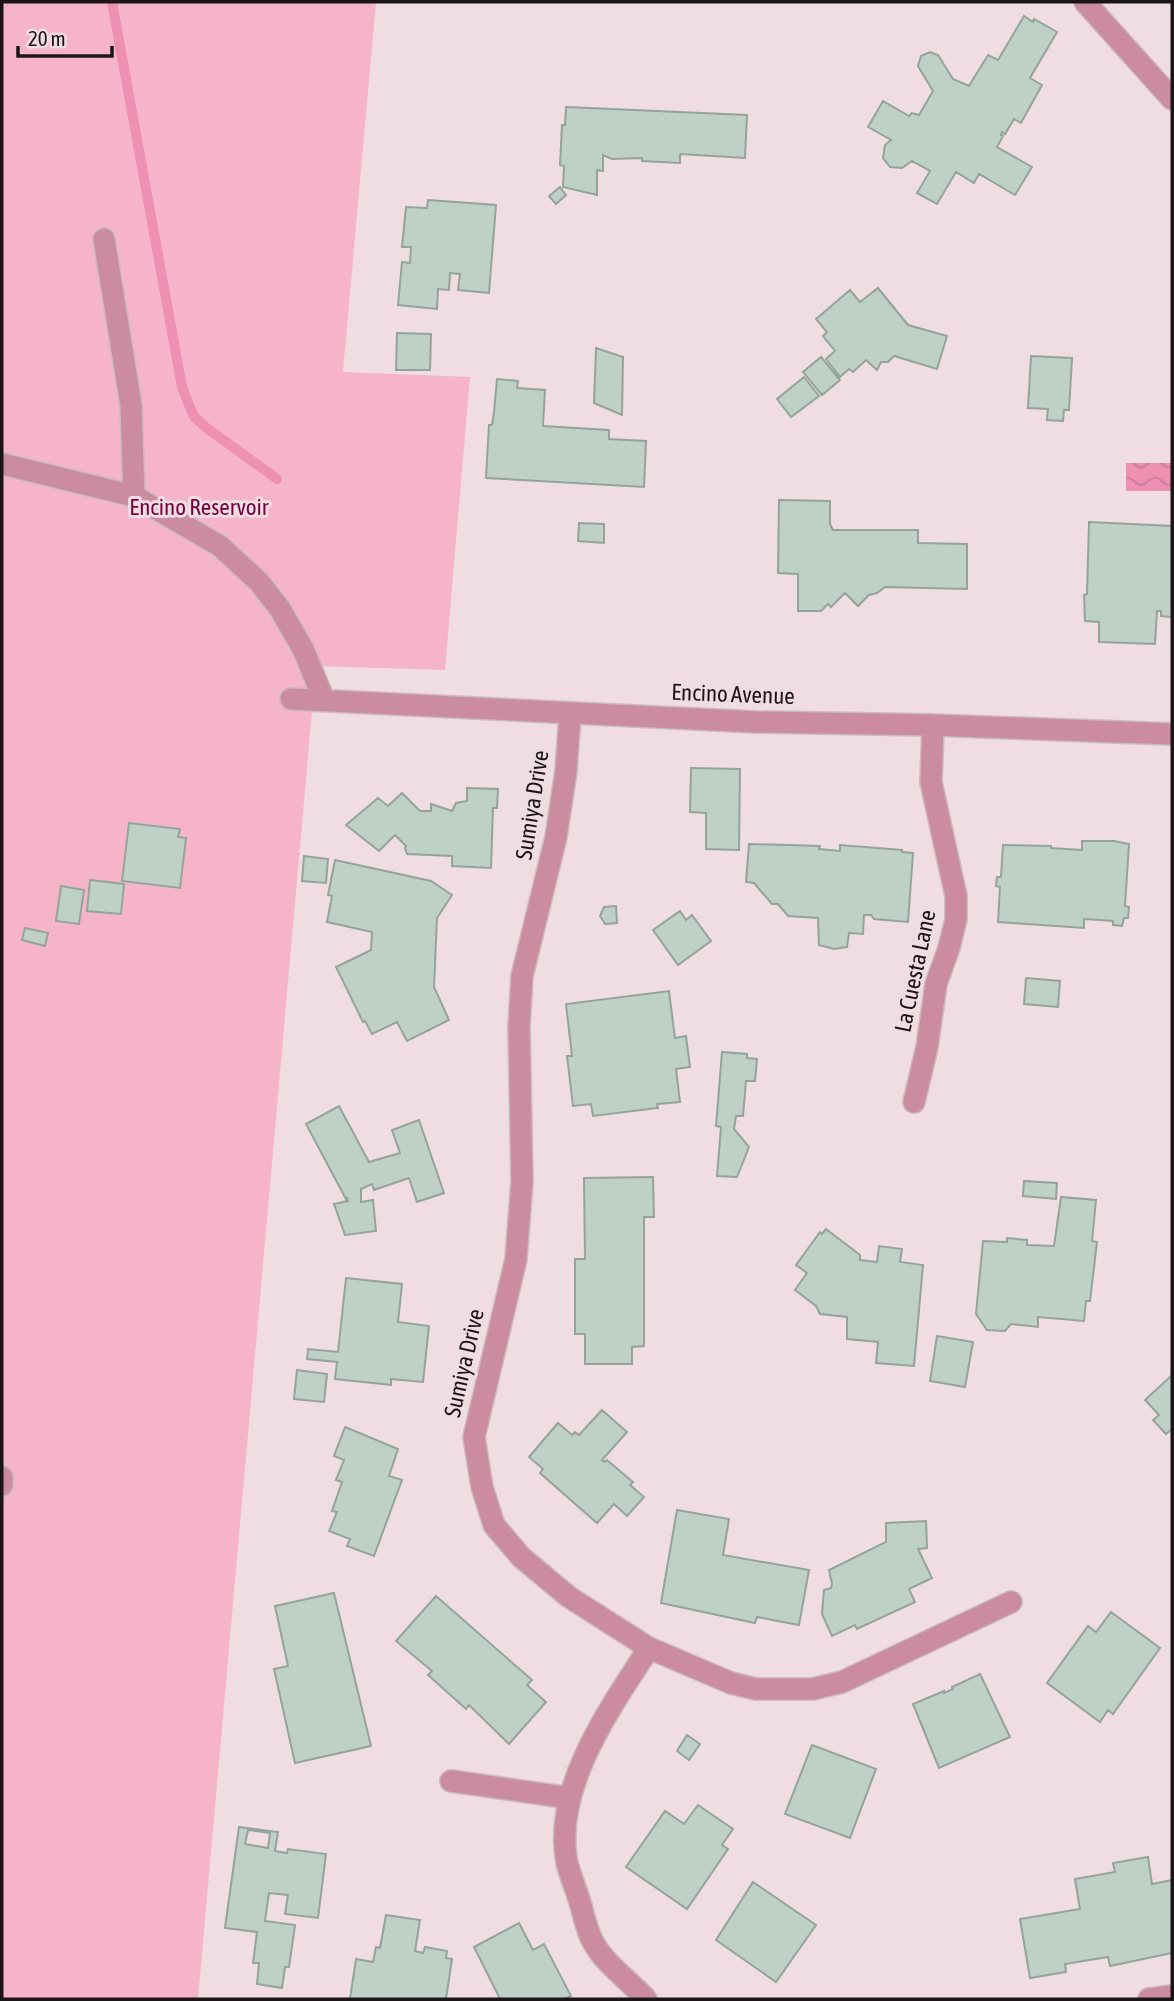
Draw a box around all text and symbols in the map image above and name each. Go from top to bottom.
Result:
scale bar [18,14,112,58]
text: 20 m [28,26,66,50]
park label: Encino Reservoir [129,494,270,520]
street label: Encino Avenue [671,679,795,709]
street label: Sumiya Drive [511,748,553,862]
street label: La Cuesta Lane [889,907,941,1035]
street label: Sumiya Drive [439,1306,489,1420]

